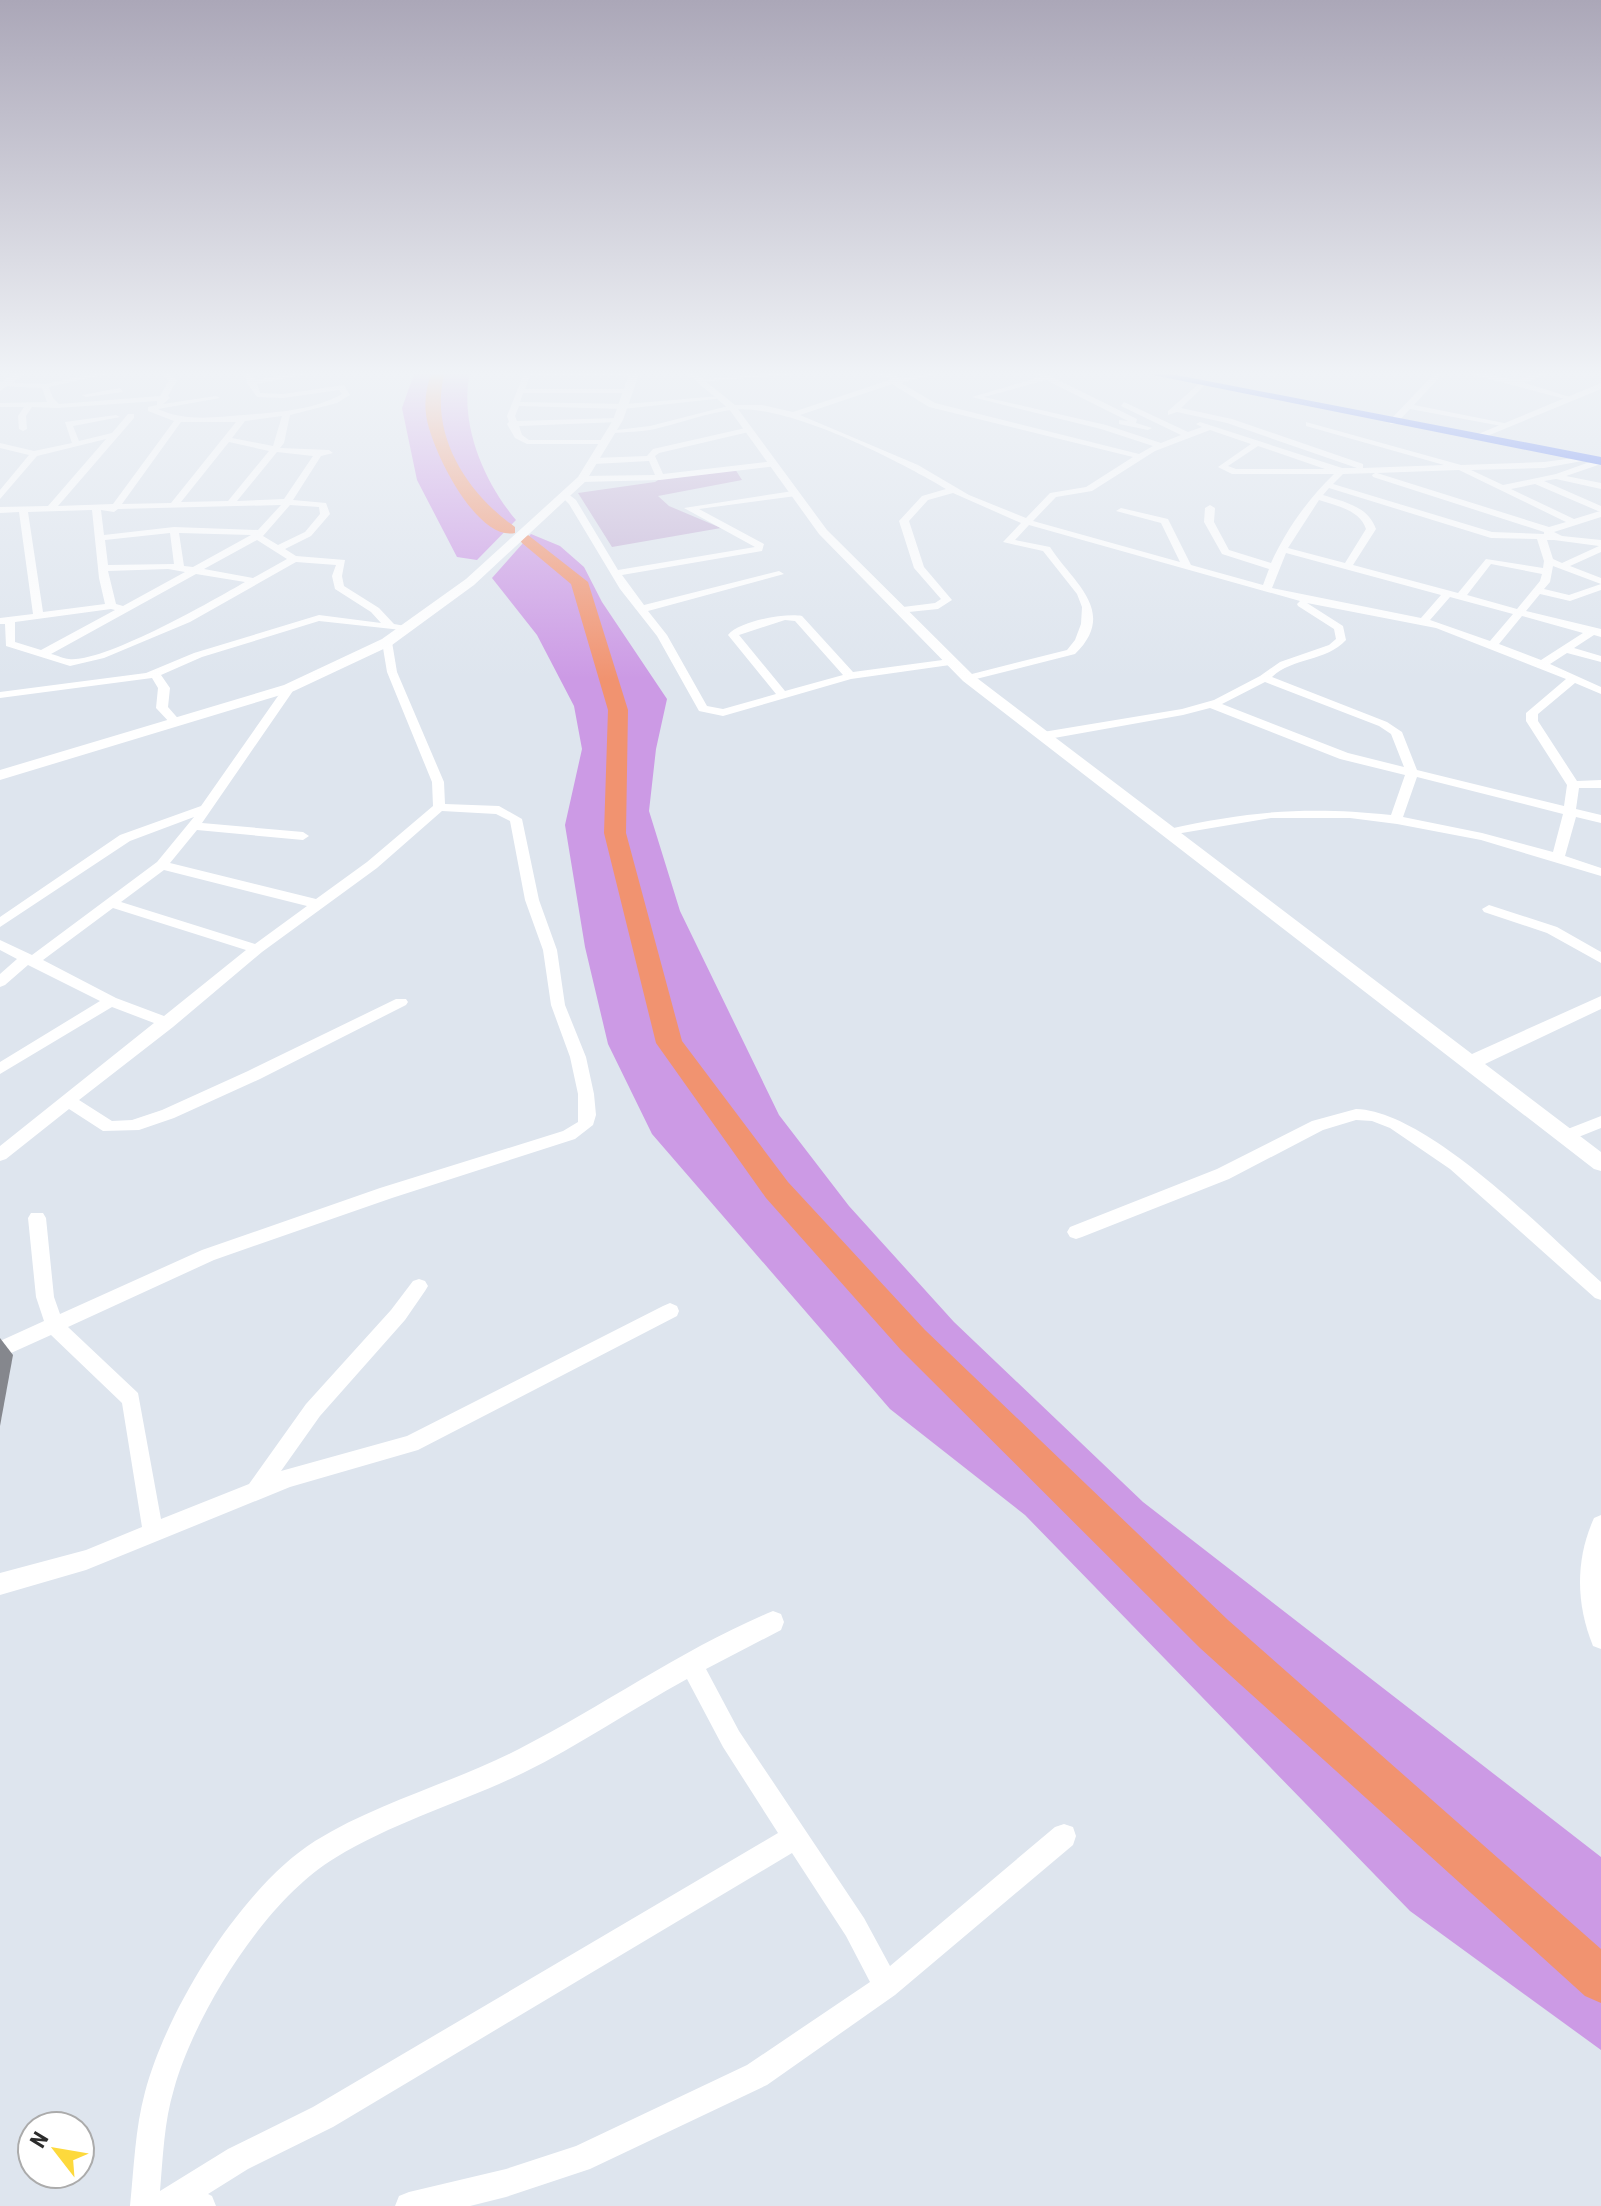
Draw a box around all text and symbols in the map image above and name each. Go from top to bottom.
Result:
north arrow [16,2110,96,2190]
text: N [25,2128,53,2152]

